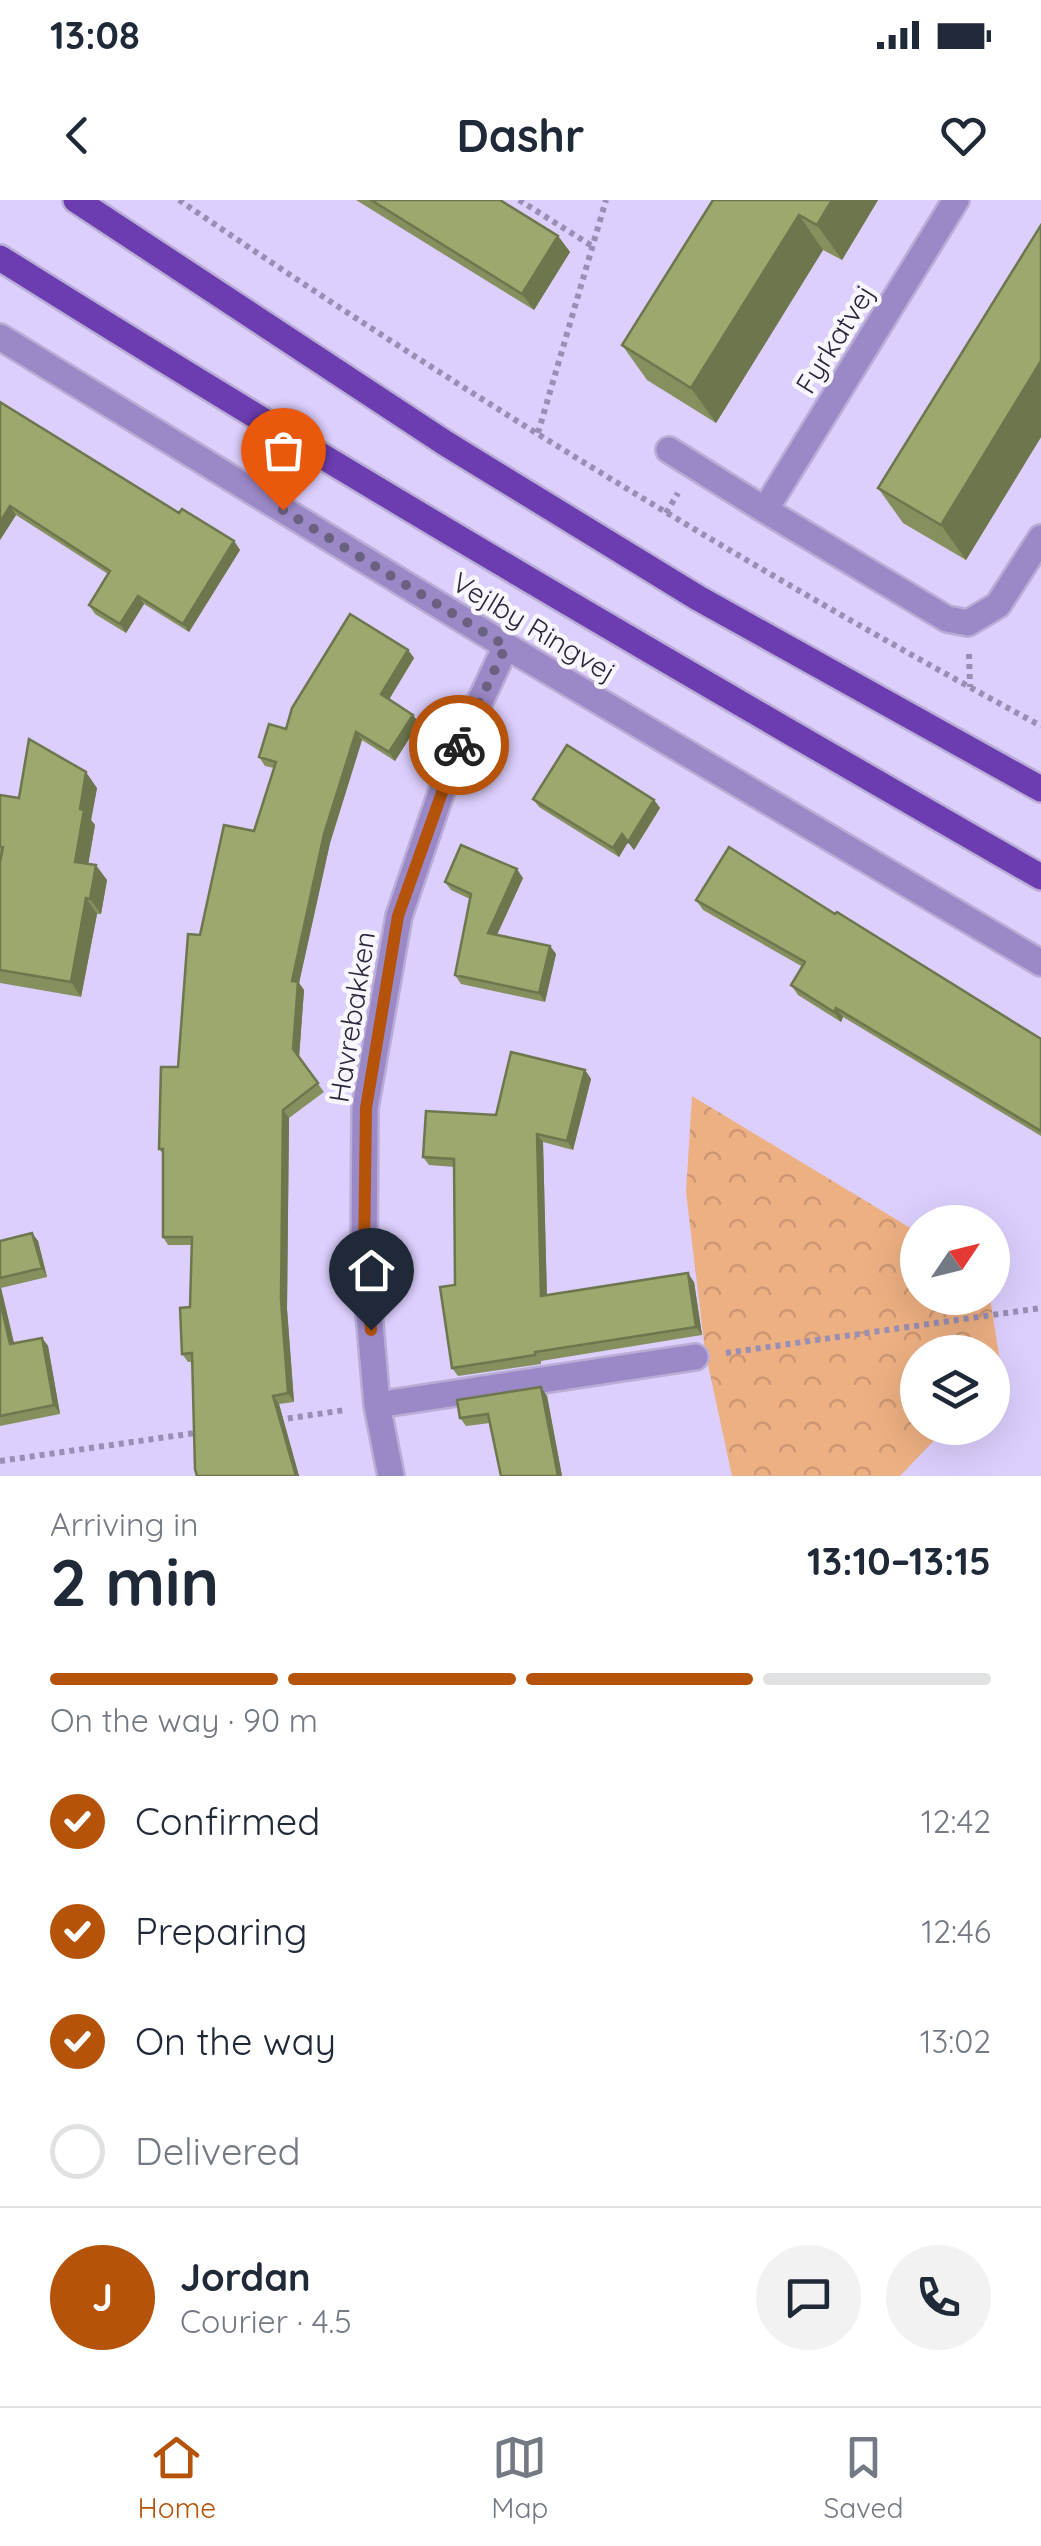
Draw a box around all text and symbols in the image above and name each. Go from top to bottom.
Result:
text: 13:08 [50,11,140,59]
text: Dashr [456,107,585,163]
icon: back [50,108,105,163]
icon: heart [936,108,991,163]
street label: Fyrkatvej [787,278,882,400]
pin [241,408,326,511]
icon: bag [256,423,311,478]
street label: Vejlby Ringvej [446,564,622,689]
courier [409,695,509,795]
icon: bike [432,718,487,773]
street label: Havrebakken [321,929,382,1105]
north arrow [900,1205,1010,1315]
map controls [900,1205,1010,1445]
pin [329,1228,414,1331]
icon: home [344,1243,399,1298]
button: layers [900,1335,1010,1445]
text: Arriving in [50,1504,199,1544]
text: 13:10–13:15 [807,1537,991,1585]
text: 2 min [50,1541,219,1622]
text: On the way · 90 m [50,1700,318,1740]
icon: check [50,1794,105,1849]
text: Confirmed [135,1797,320,1845]
text: 12:42 [921,1801,991,1841]
icon: check [50,1904,105,1959]
text: Preparing [135,1907,307,1955]
text: 12:46 [921,1911,991,1951]
icon: check [50,2014,105,2069]
text: On the way [135,2017,336,2065]
text: 13:02 [920,2021,991,2061]
text: Delivered [135,2127,301,2175]
button: chat [756,2245,861,2350]
button: phone [886,2245,991,2350]
text: Jordan [180,2253,311,2301]
text: J [92,2273,113,2321]
text: Courier · 4.5 [180,2301,352,2341]
tab: Home [138,2430,216,2525]
tab: Map [491,2430,548,2525]
tab: Saved [824,2430,903,2525]

